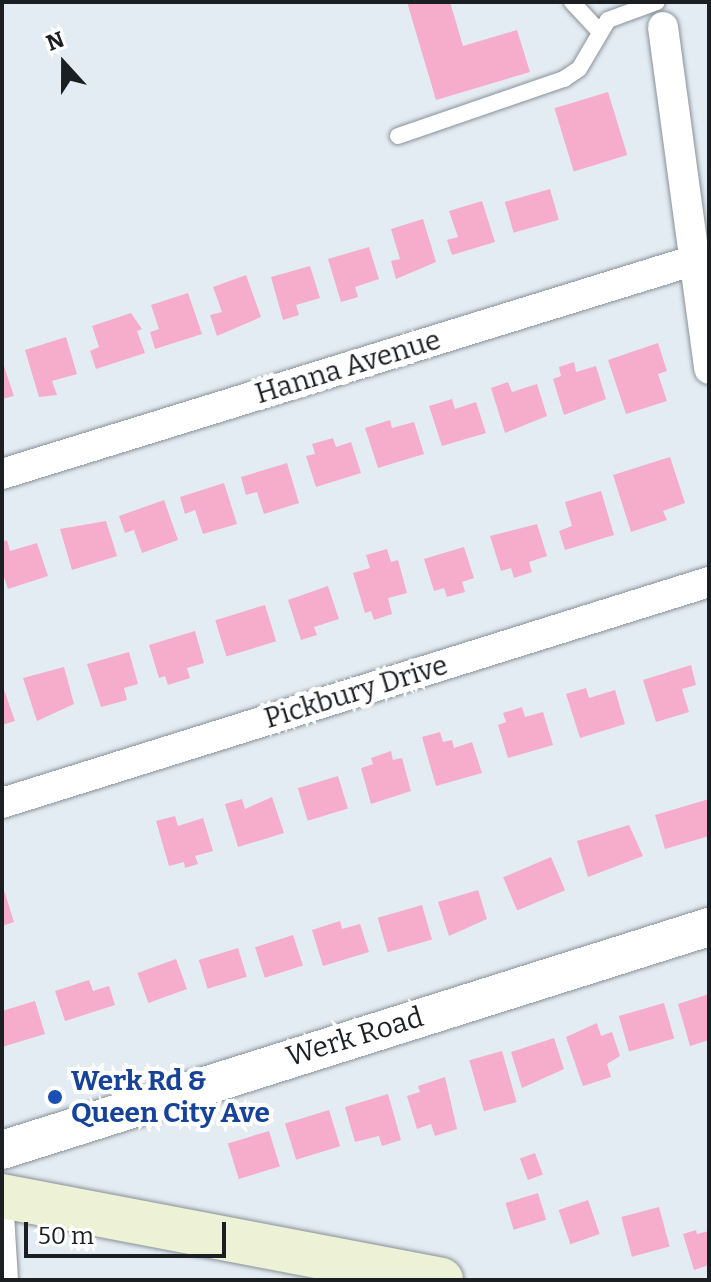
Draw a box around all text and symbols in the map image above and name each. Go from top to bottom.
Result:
north arrow [24,24,104,104]
text: N [42,25,68,57]
street label: Hanna Avenue [251,323,445,411]
street label: Pickbury Drive [260,648,452,736]
street label: Werk Road [283,1000,427,1074]
place label: Werk Rd & Queen City Ave [71,1064,270,1130]
marker: Werk Rd & Queen City Ave [46,1088,64,1106]
scale bar [28,1206,230,1256]
text: 50 m [38,1222,94,1250]

